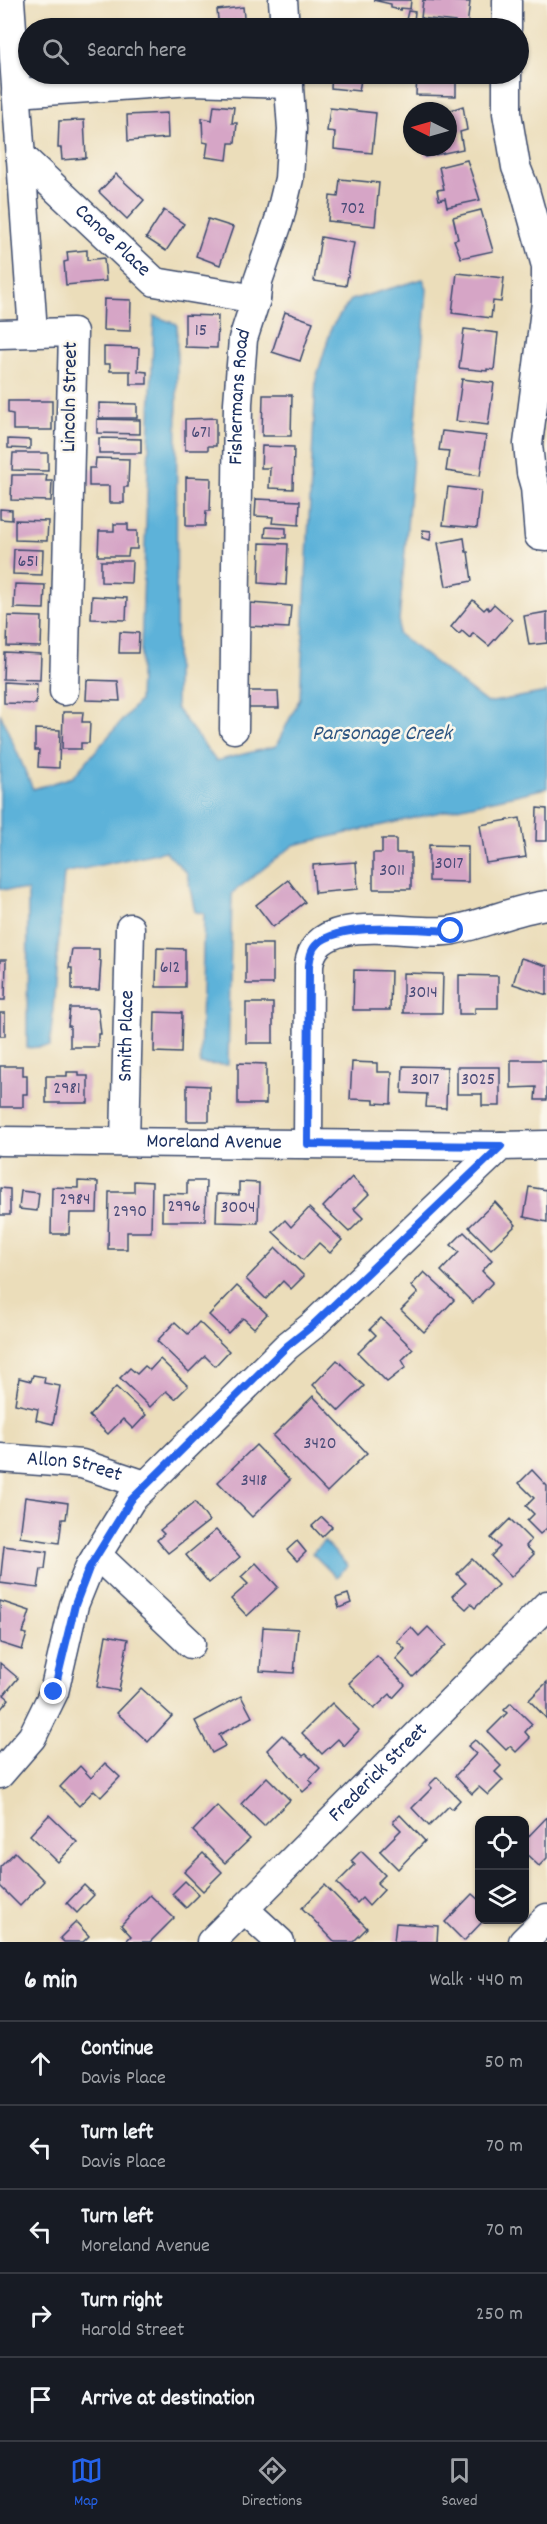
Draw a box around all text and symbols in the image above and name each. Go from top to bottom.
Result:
search box [18,18,529,84]
icon: search [39,35,72,68]
text: Search here [87,36,186,67]
north arrow [403,102,457,156]
house number: 702 [341,197,365,222]
street label: Canoe Place [67,198,157,285]
house number: 15 [195,319,207,344]
street label: Fishermans Road [222,325,260,465]
street label: Lincoln Street [55,341,87,452]
house number: 671 [191,421,211,446]
house number: 651 [17,550,39,575]
water label: Parsonage Creek [312,719,454,750]
house number: 3017 [435,852,463,877]
house number: 3011 [379,859,405,884]
route start [437,917,463,943]
house number: 612 [160,956,180,981]
house number: 3014 [408,981,438,1006]
street label: Smith Place [111,990,144,1082]
house number: 3017 [411,1068,439,1093]
house number: 3025 [461,1068,495,1093]
house number: 2981 [53,1077,81,1102]
street label: Moreland Avenue [146,1127,282,1159]
house number: 2984 [60,1188,90,1213]
house number: 2996 [167,1195,201,1220]
house number: 3004 [220,1196,256,1221]
house number: 2990 [113,1200,147,1225]
house number: 3420 [303,1432,337,1457]
street label: Allon Street [26,1445,126,1491]
house number: 3418 [241,1469,267,1494]
route end [40,1678,66,1704]
street label: Frederick Street [322,1717,436,1830]
map controls [475,1816,529,1924]
button: locate [475,1816,529,1870]
button: layers [475,1870,529,1924]
text: 6 min [24,1963,77,2000]
text: Walk · 440 m [430,1967,523,1995]
text: Continue [81,2034,153,2065]
icon: ahead [24,2047,57,2080]
text: 50 m [485,2049,523,2077]
text: Davis Place [81,2065,166,2093]
text: Turn left [81,2118,153,2149]
icon: left [24,2131,57,2164]
text: 70 m [486,2133,523,2161]
text: Davis Place [81,2149,166,2177]
text: Turn left [81,2202,153,2233]
icon: left [24,2215,57,2248]
text: 70 m [486,2217,523,2245]
text: Moreland Avenue [81,2233,210,2261]
text: Turn right [81,2286,163,2317]
icon: right [24,2299,57,2332]
text: 250 m [476,2301,523,2329]
text: Harold Street [81,2317,184,2345]
icon: arrive [24,2383,57,2416]
text: Arrive at destination [81,2384,255,2415]
tab: Map [70,2454,103,2513]
tab: Directions [242,2454,302,2513]
tab: Saved [442,2454,477,2513]

